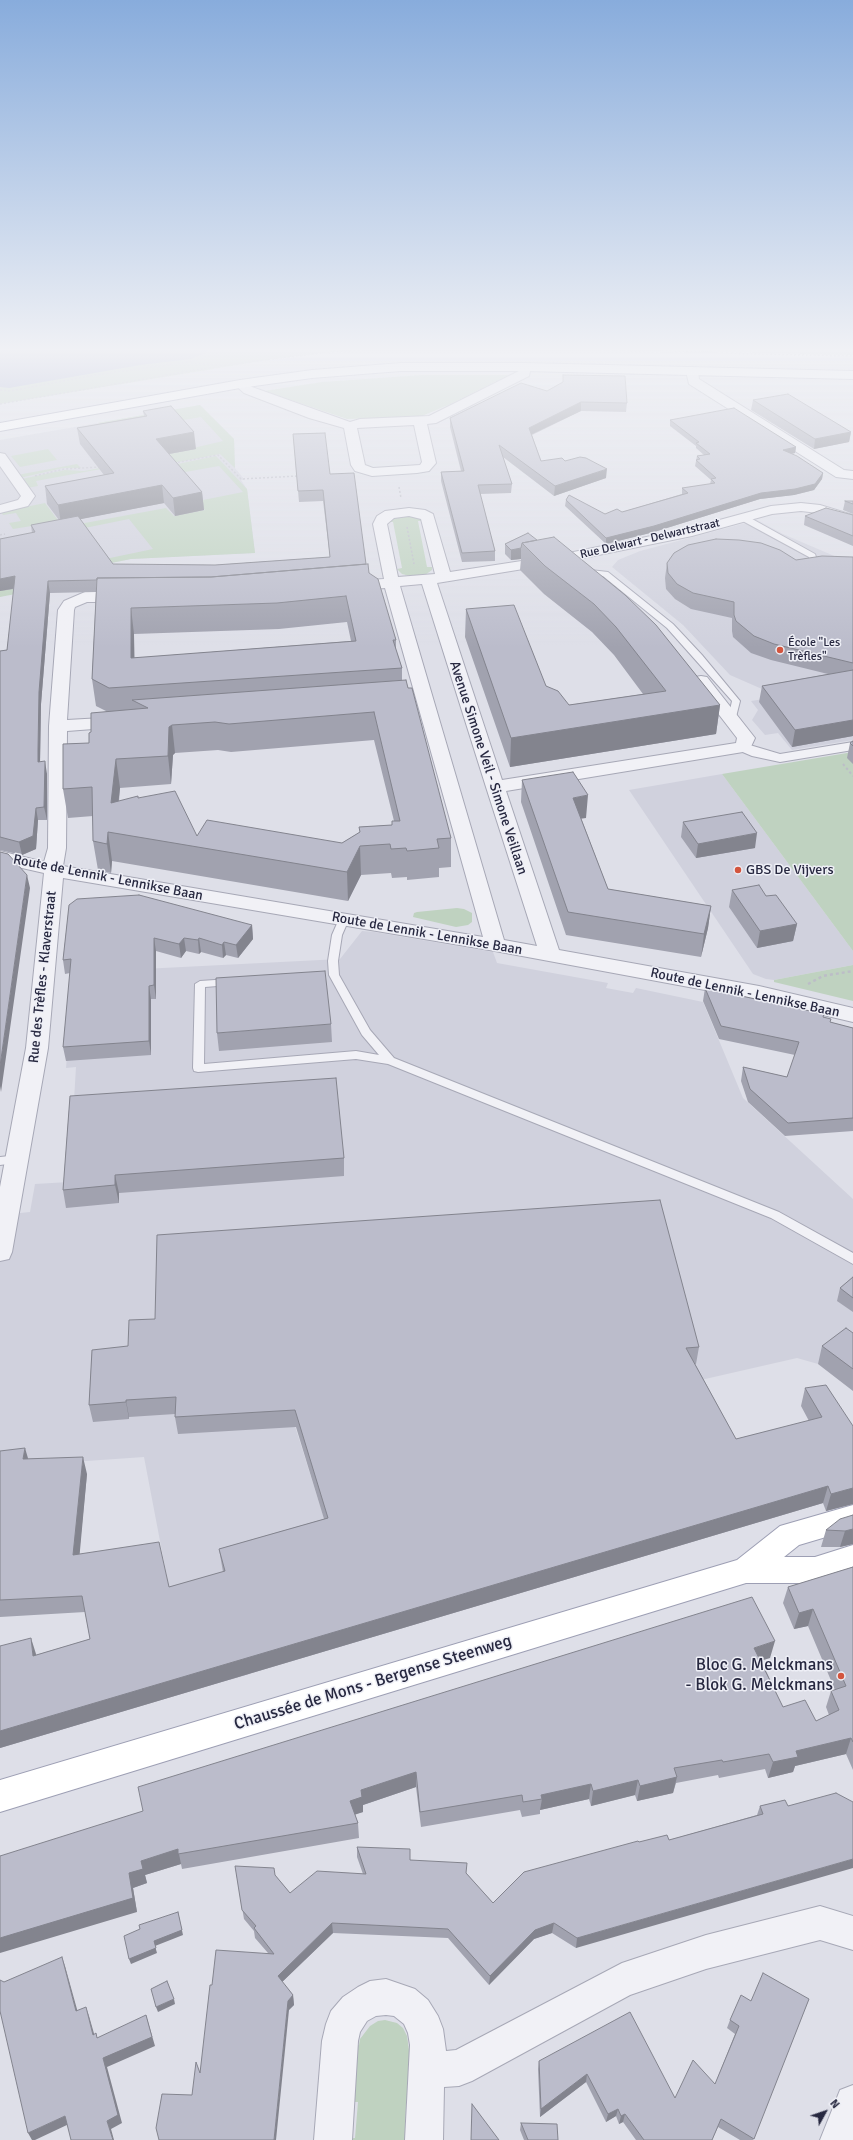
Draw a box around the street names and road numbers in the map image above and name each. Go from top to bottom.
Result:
street label: Rue Delwart - Delwartstraat [579,516,721,562]
street label: Avenue Simone Veil - Simone Veillaan [445,659,531,877]
street label: Route de Lennik - Lennikse Baan [12,851,204,905]
street label: Rue des Trèfles - Klaverstraat [26,890,60,1064]
street label: Route de Lennik - Lennikse Baan [330,909,524,959]
street label: Route de Lennik - Lennikse Baan [649,965,841,1021]
street label: Chaussée de Mons - Bergense Steenweg [232,1631,514,1735]

